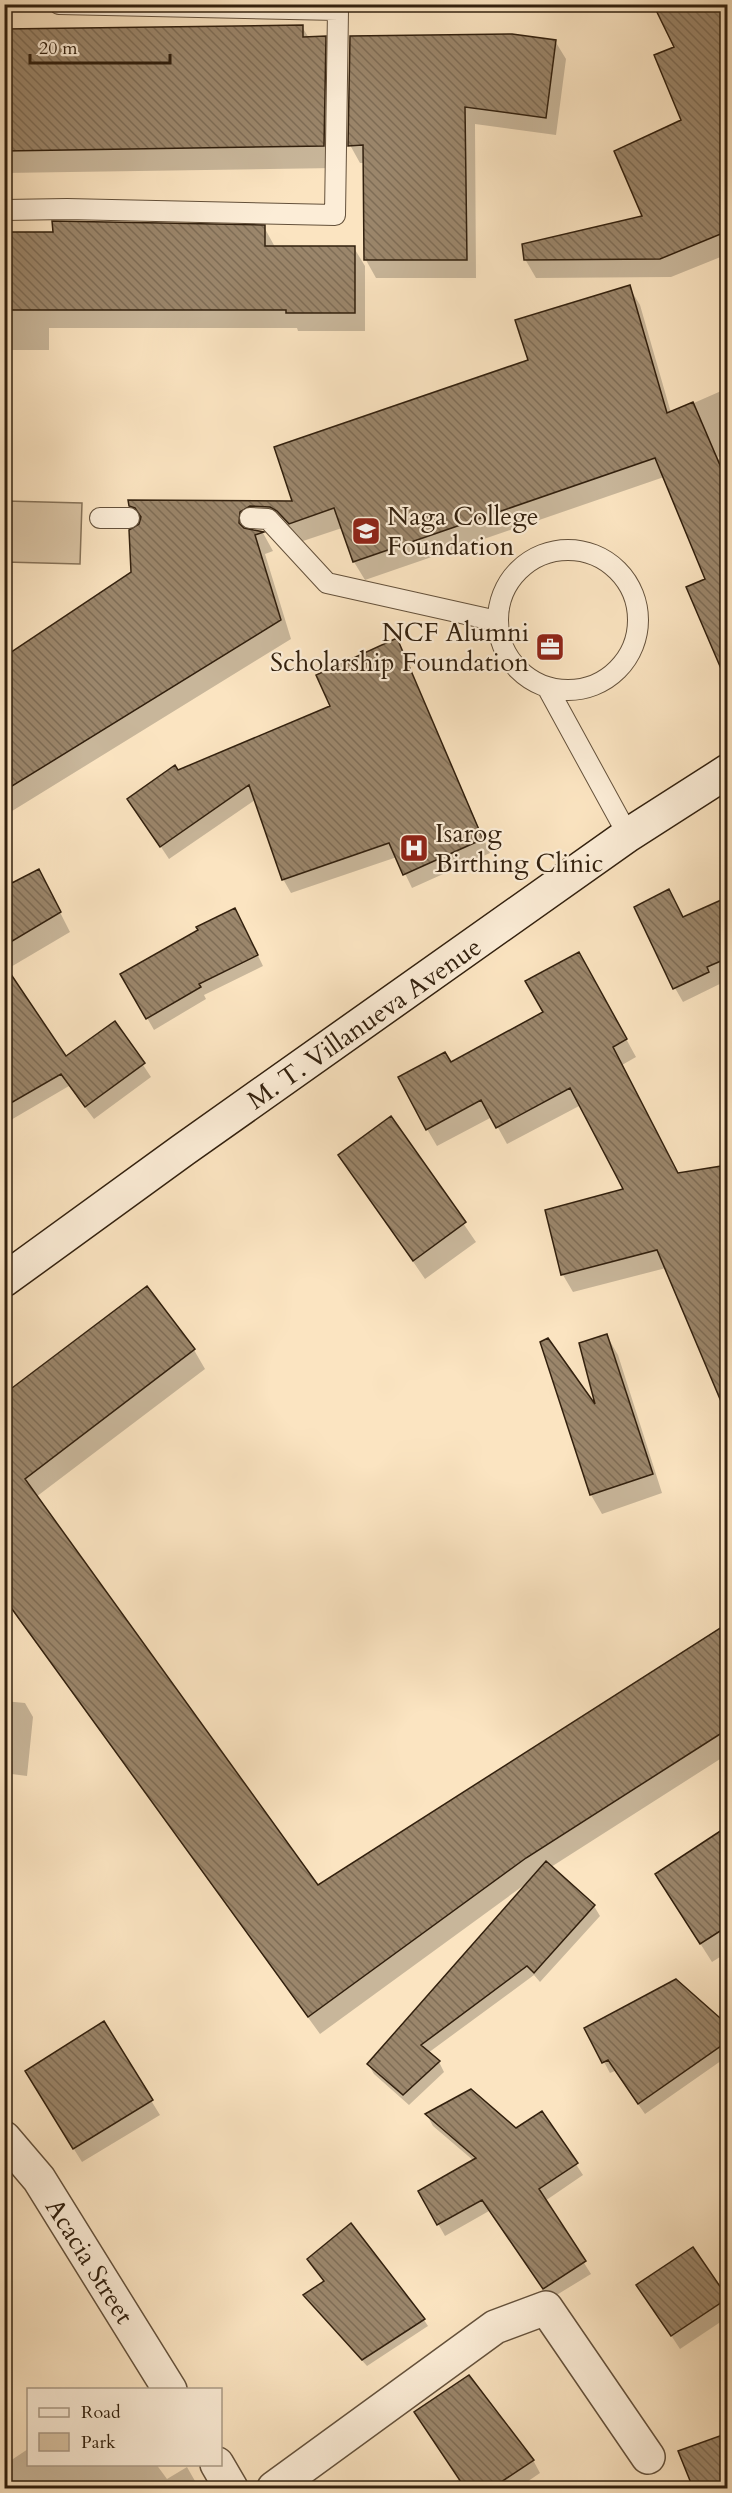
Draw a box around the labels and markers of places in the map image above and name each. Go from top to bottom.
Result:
place label: Naga College Foundation [387,499,539,564]
school or university icon: Naga College Foundation [350,515,382,547]
place label: NCF Alumni Scholarship Foundation [270,615,529,680]
office icon: NCF Alumni Scholarship Foundation [534,631,566,663]
place label: Isarog Birthing Clinic [435,816,603,881]
hospital icon: Isarog Birthing Clinic [398,832,430,864]

